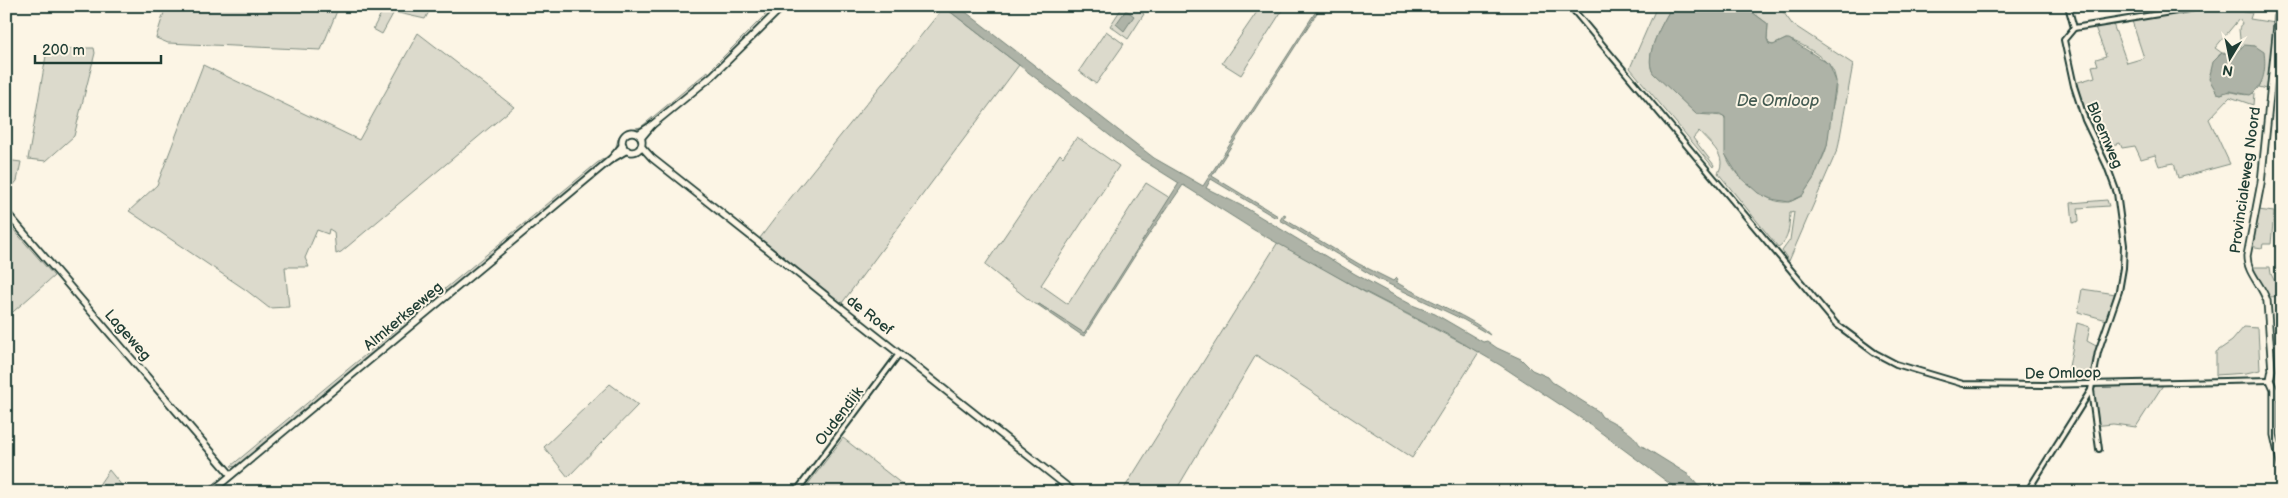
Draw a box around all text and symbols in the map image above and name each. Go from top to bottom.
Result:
scale bar [35,32,161,64]
north arrow [2206,32,2256,82]
text: 200 m [42,41,85,60]
text: N [2221,61,2234,80]
water label: De Omloop [1737,92,1819,111]
street label: Bloemweg [2082,99,2127,171]
street label: Provincialeweg Noord [2226,106,2265,255]
street label: Almkerkseweg [360,278,447,355]
street label: de Roef [842,291,897,340]
street label: Lageweg [100,306,155,365]
street label: De Omloop [2025,363,2102,384]
street label: Oudendijk [811,383,868,449]

